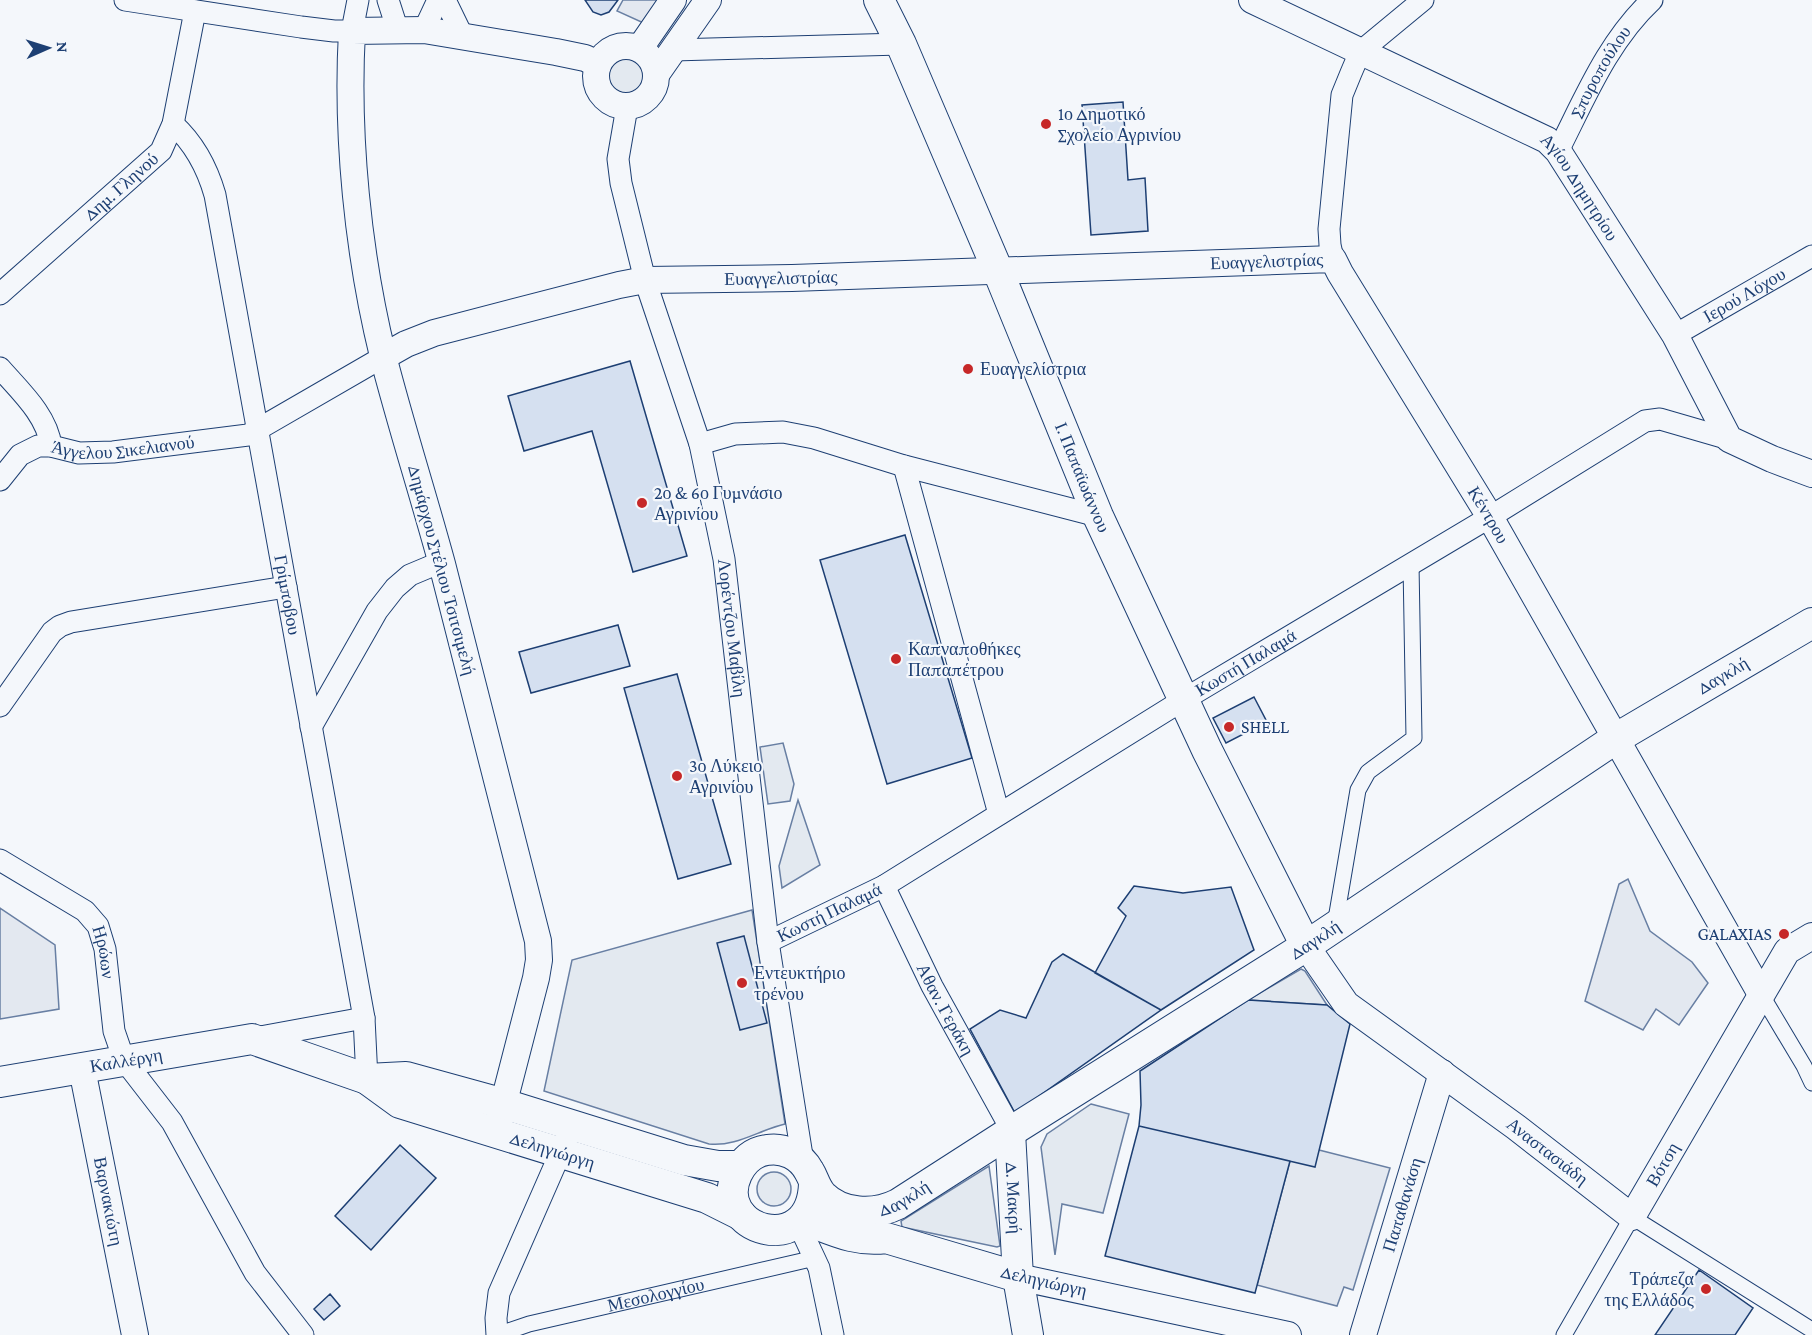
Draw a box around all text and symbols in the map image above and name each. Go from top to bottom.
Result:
north arrow [18,18,78,78]
street label: Σπυροπούλου [1566,22,1635,121]
text: N [54,41,71,53]
place label: 1ο Δημοτικό Σχολείο Αγρινίου [1058,104,1181,145]
marker: 1ο Δημοτικό Σχολείο Αγρινίου [1039,117,1053,131]
street label: Αγίου Δημητρίου [1536,129,1622,244]
street label: Δημ. Γληνού [80,148,162,225]
street label: Ευαγγελιστρίας [1210,249,1324,273]
street label: Ιερού Λόχου [1700,264,1789,327]
street label: Ευαγγελιστρίας [724,266,838,289]
place label: Ευαγγελίστρια [980,359,1087,379]
marker: Ευαγγελίστρια [961,362,975,376]
street label: Ι. Παπαϊωάννου [1051,420,1114,536]
street label: Άγγελου Σικελιανού [49,432,196,463]
street label: Δημάρχου Στέλιου Τσιτσιμελή [404,463,480,677]
place label: 2ο & 6ο Γυμνάσιο Αγρινίου [654,483,782,524]
street label: Κέντρου [1464,483,1513,547]
marker: 2ο & 6ο Γυμνάσιο Αγρινίου [635,496,649,510]
street label: Γρίμποβου [270,553,304,637]
street label: Λορέντζου Μαβίλη [714,558,750,699]
street label: Κωστή Παλαμά [1192,625,1300,700]
place label: Καπναποθήκες Παπαπέτρου [908,639,1021,680]
marker: Καπναποθήκες Παπαπέτρου [889,652,903,666]
street label: Δαγκλή [1694,653,1752,698]
place label: SHELL [1241,717,1289,737]
marker: SHELL [1222,720,1236,734]
place label: 3ο Λύκειο Αγρινίου [689,756,762,797]
marker: 3ο Λύκειο Αγρινίου [670,769,684,783]
street label: Κωστή Παλαμά [774,878,885,946]
street label: Δαγκλή [1287,916,1344,963]
street label: Ηρώων [88,923,118,980]
place label: GALAXIAS [1698,924,1772,944]
marker: GALAXIAS [1777,927,1791,941]
street label: Αθαν. Γεράκη [913,960,978,1059]
place label: Εντευκτήριο τρένου [754,963,845,1004]
marker: Εντευκτήριο τρένου [735,976,749,990]
street label: Καλλέργη [88,1044,164,1076]
street label: Αναστασιάδη [1503,1114,1592,1189]
street label: Δεληγιώργη [508,1128,598,1173]
street label: Βότση [1642,1139,1683,1190]
street label: Βαρνακιώτη [90,1155,127,1248]
street label: Παπαθανάση [1379,1155,1426,1255]
street label: Δ. Μακρή [1002,1161,1026,1234]
street label: Δαγκλή [877,1176,934,1220]
street label: Δεληγιώργη [999,1261,1089,1301]
place label: Τράπεζα της Ελλάδος [1604,1269,1695,1310]
street label: Μεσολογγίου [605,1274,706,1316]
marker: Τράπεζα της Ελλάδος [1699,1282,1713,1296]

